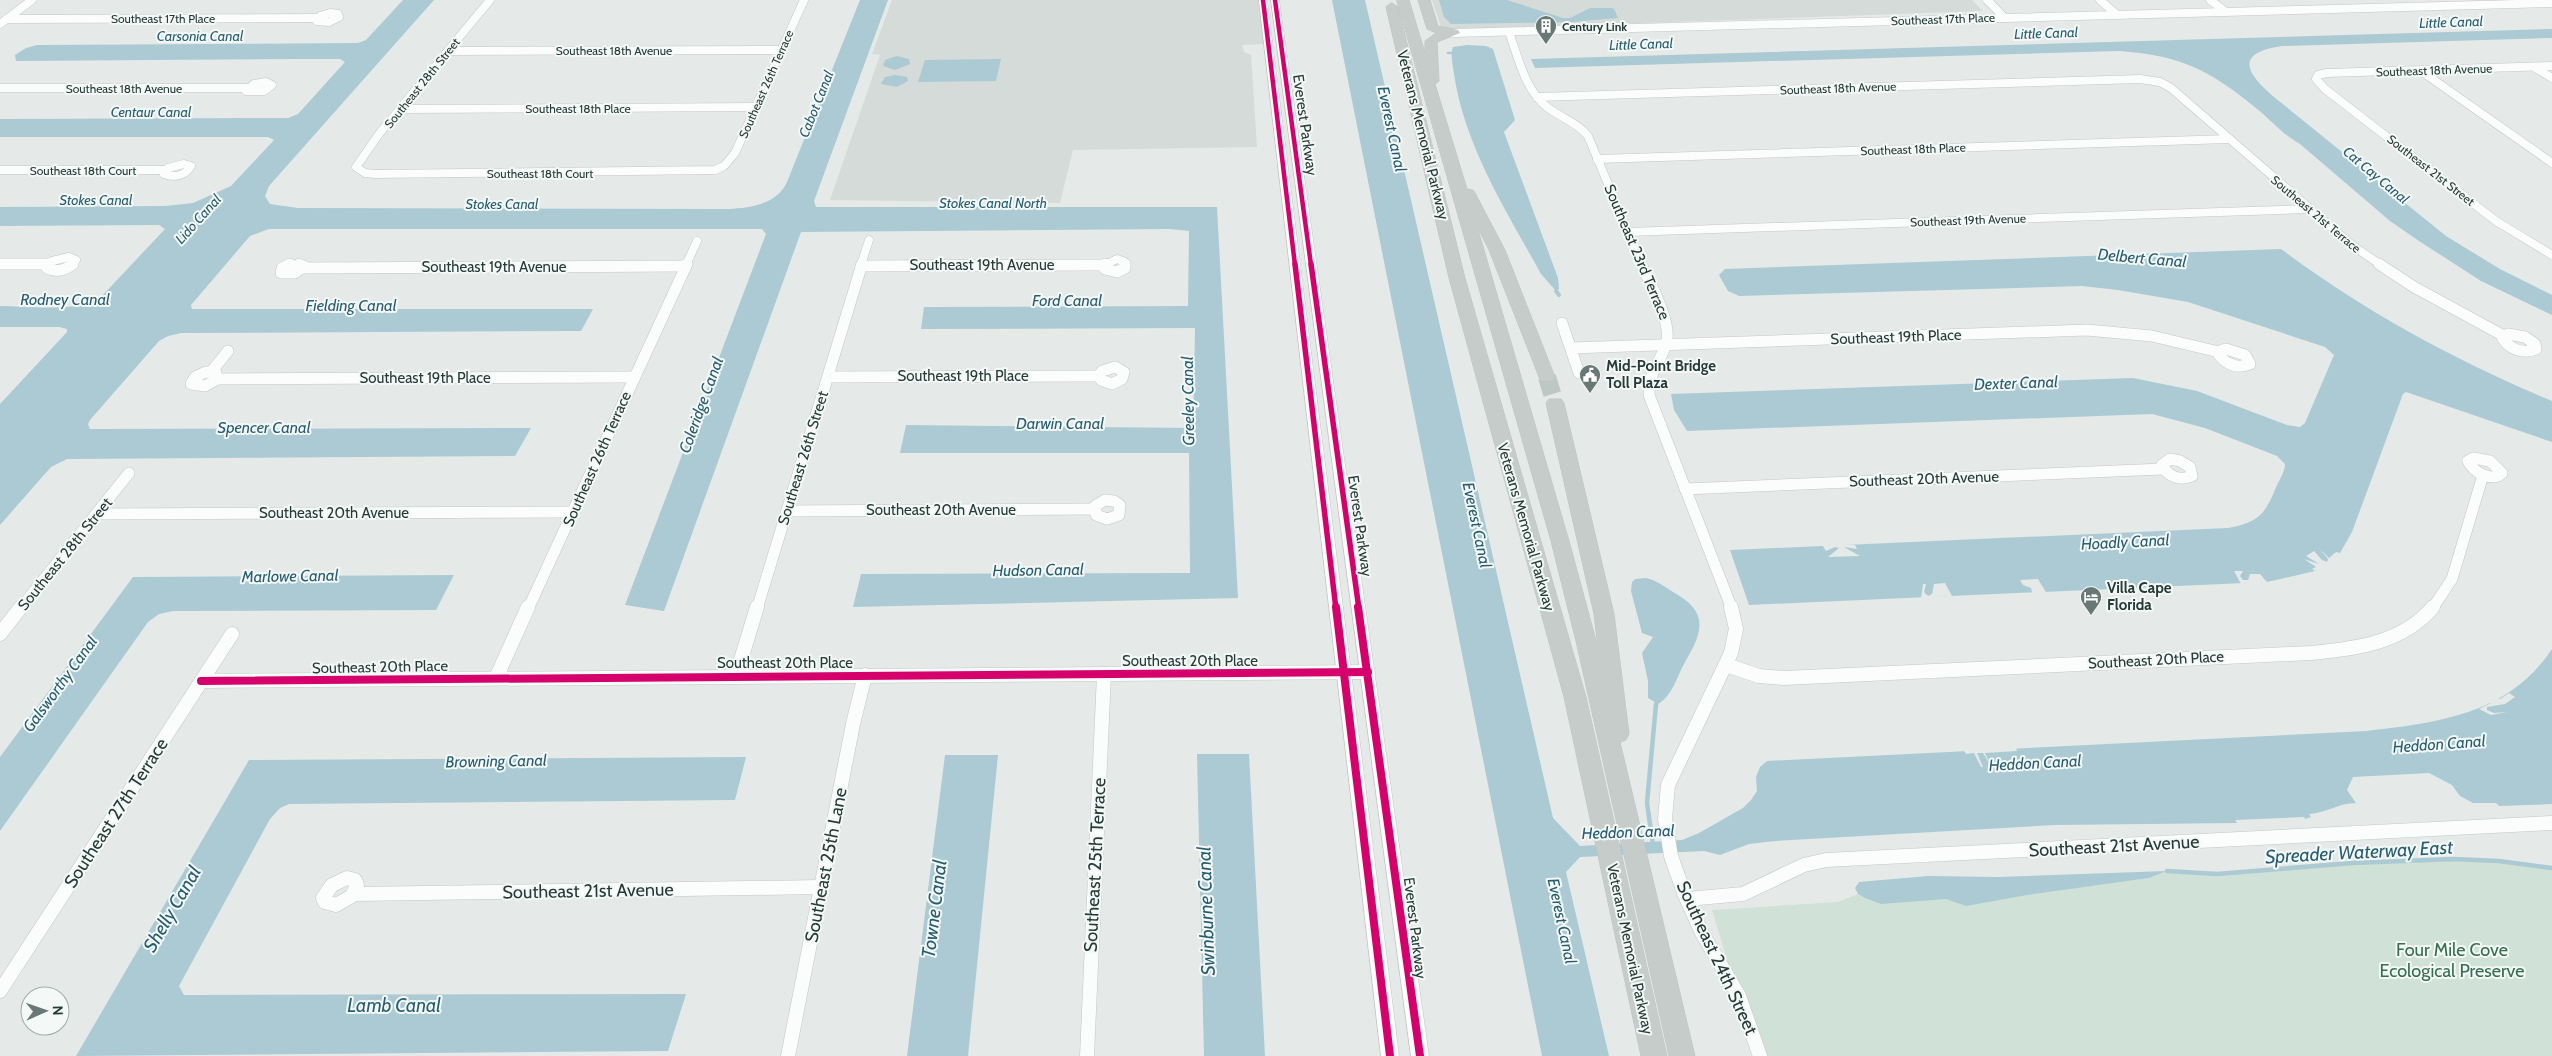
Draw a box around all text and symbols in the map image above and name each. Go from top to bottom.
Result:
street label: Southeast 17th Place [1891,10,1995,28]
street label: Southeast 17th Place [111,11,215,26]
water label: Little Canal [2419,12,2484,32]
building icon: Century Link [1534,14,1558,45]
place label: Century Link [1562,19,1627,34]
water label: Little Canal [2014,23,2079,43]
water label: Carsonia Canal [157,27,244,45]
street label: Southeast 26th Terrace [735,28,797,140]
water label: Little Canal [1609,34,1674,54]
street label: Southeast 28th Street [381,35,463,131]
street label: Southeast 18th Avenue [556,43,672,58]
street label: Veterans Memorial Parkway [1393,48,1453,222]
street label: Southeast 18th Avenue [2376,60,2492,80]
water label: Cabot Canal [794,67,838,140]
street label: Everest Parkway [1289,73,1321,177]
street label: Southeast 18th Avenue [1780,78,1896,98]
street label: Southeast 18th Avenue [66,81,182,96]
water label: Everest Canal [1374,84,1410,174]
street label: Southeast 18th Place [525,101,631,116]
water label: Centaur Canal [111,103,192,121]
street label: Southeast 21st Street [2384,131,2478,209]
street label: Southeast 18th Place [1860,140,1966,158]
water label: Cat Cay Canal [2339,142,2413,208]
street label: Southeast 18th Court [30,163,136,178]
street label: Southeast 18th Court [487,166,593,181]
street label: Southeast 21st Terrace [2268,172,2364,256]
street label: Southeast 23rd Terrace [1600,182,1674,323]
water label: Lido Canal [171,190,225,247]
water label: Stokes Canal [60,191,133,209]
water label: Stokes Canal North [939,194,1047,212]
water label: Stokes Canal [466,195,539,213]
street label: Southeast 19th Avenue [1910,210,2026,230]
water label: Delbert Canal [2097,245,2187,271]
street label: Southeast 19th Avenue [909,256,1055,274]
street label: Southeast 19th Avenue [421,258,567,276]
water label: Rodney Canal [20,290,110,309]
water label: Ford Canal [1032,291,1102,310]
water label: Fielding Canal [306,296,397,315]
street label: Southeast 19th Place [1830,326,1962,348]
water label: Coleridge Canal [675,354,727,456]
water label: Greeley Canal [1178,356,1198,446]
place label: Mid-Point Bridge Toll Plaza [1606,357,1716,392]
public building icon: Mid-Point Bridge Toll Plaza [1578,363,1602,394]
street label: Southeast 19th Place [897,367,1029,385]
street label: Southeast 19th Place [359,369,491,387]
water label: Dexter Canal [1974,372,2058,394]
street label: Southeast 26th Terrace [559,388,635,529]
street label: Southeast 26th Street [774,389,832,527]
water label: Darwin Canal [1016,414,1104,433]
water label: Spencer Canal [218,418,311,437]
street label: Veterans Memorial Parkway [1493,441,1559,613]
street label: Southeast 20th Avenue [1849,467,2000,491]
street label: Everest Parkway [1344,474,1376,578]
water label: Everest Canal [1459,480,1495,570]
street label: Southeast 28th Street [14,494,116,614]
street label: Southeast 20th Avenue [866,501,1016,519]
street label: Southeast 20th Avenue [259,504,409,522]
water label: Hoadly Canal [2080,530,2170,554]
water label: Hudson Canal [992,560,1084,580]
water label: Marlowe Canal [241,566,339,586]
place label: Villa Cape Florida [2107,579,2172,614]
hotel icon: Villa Cape Florida [2079,585,2103,616]
water label: Galsworthy Canal [19,632,101,736]
street label: Southeast 20th Place [2088,647,2225,673]
street label: Southeast 20th Place [1122,652,1258,670]
street label: Southeast 20th Place [717,654,853,672]
street label: Southeast 20th Place [312,657,449,677]
water label: Heddon Canal [2392,731,2486,757]
street label: Southeast 27th Terrace [59,734,173,892]
water label: Browning Canal [445,751,547,771]
water label: Heddon Canal [1988,751,2082,775]
street label: Southeast 25th Terrace [1079,777,1111,953]
street label: Southeast 25th Lane [800,786,852,944]
water label: Heddon Canal [1581,821,1675,843]
street label: Southeast 21st Avenue [2028,831,2200,861]
water label: Spreader Waterway East [2265,836,2455,868]
water label: Swinburne Canal [1192,845,1220,976]
water label: Towne Canal [917,858,951,959]
water label: Shelly Canal [138,862,206,956]
street label: Veterans Memorial Parkway [1603,862,1657,1036]
street label: Everest Parkway [1400,876,1430,980]
water label: Everest Canal [1544,876,1580,966]
street label: Southeast 24th Street [1672,878,1762,1038]
street label: Southeast 21st Avenue [502,879,674,903]
park label: Four Mile Cove Ecological Preserve [2379,939,2525,982]
north arrow [20,986,70,1036]
water label: Lamb Canal [347,994,441,1017]
text: N [49,1005,67,1016]

